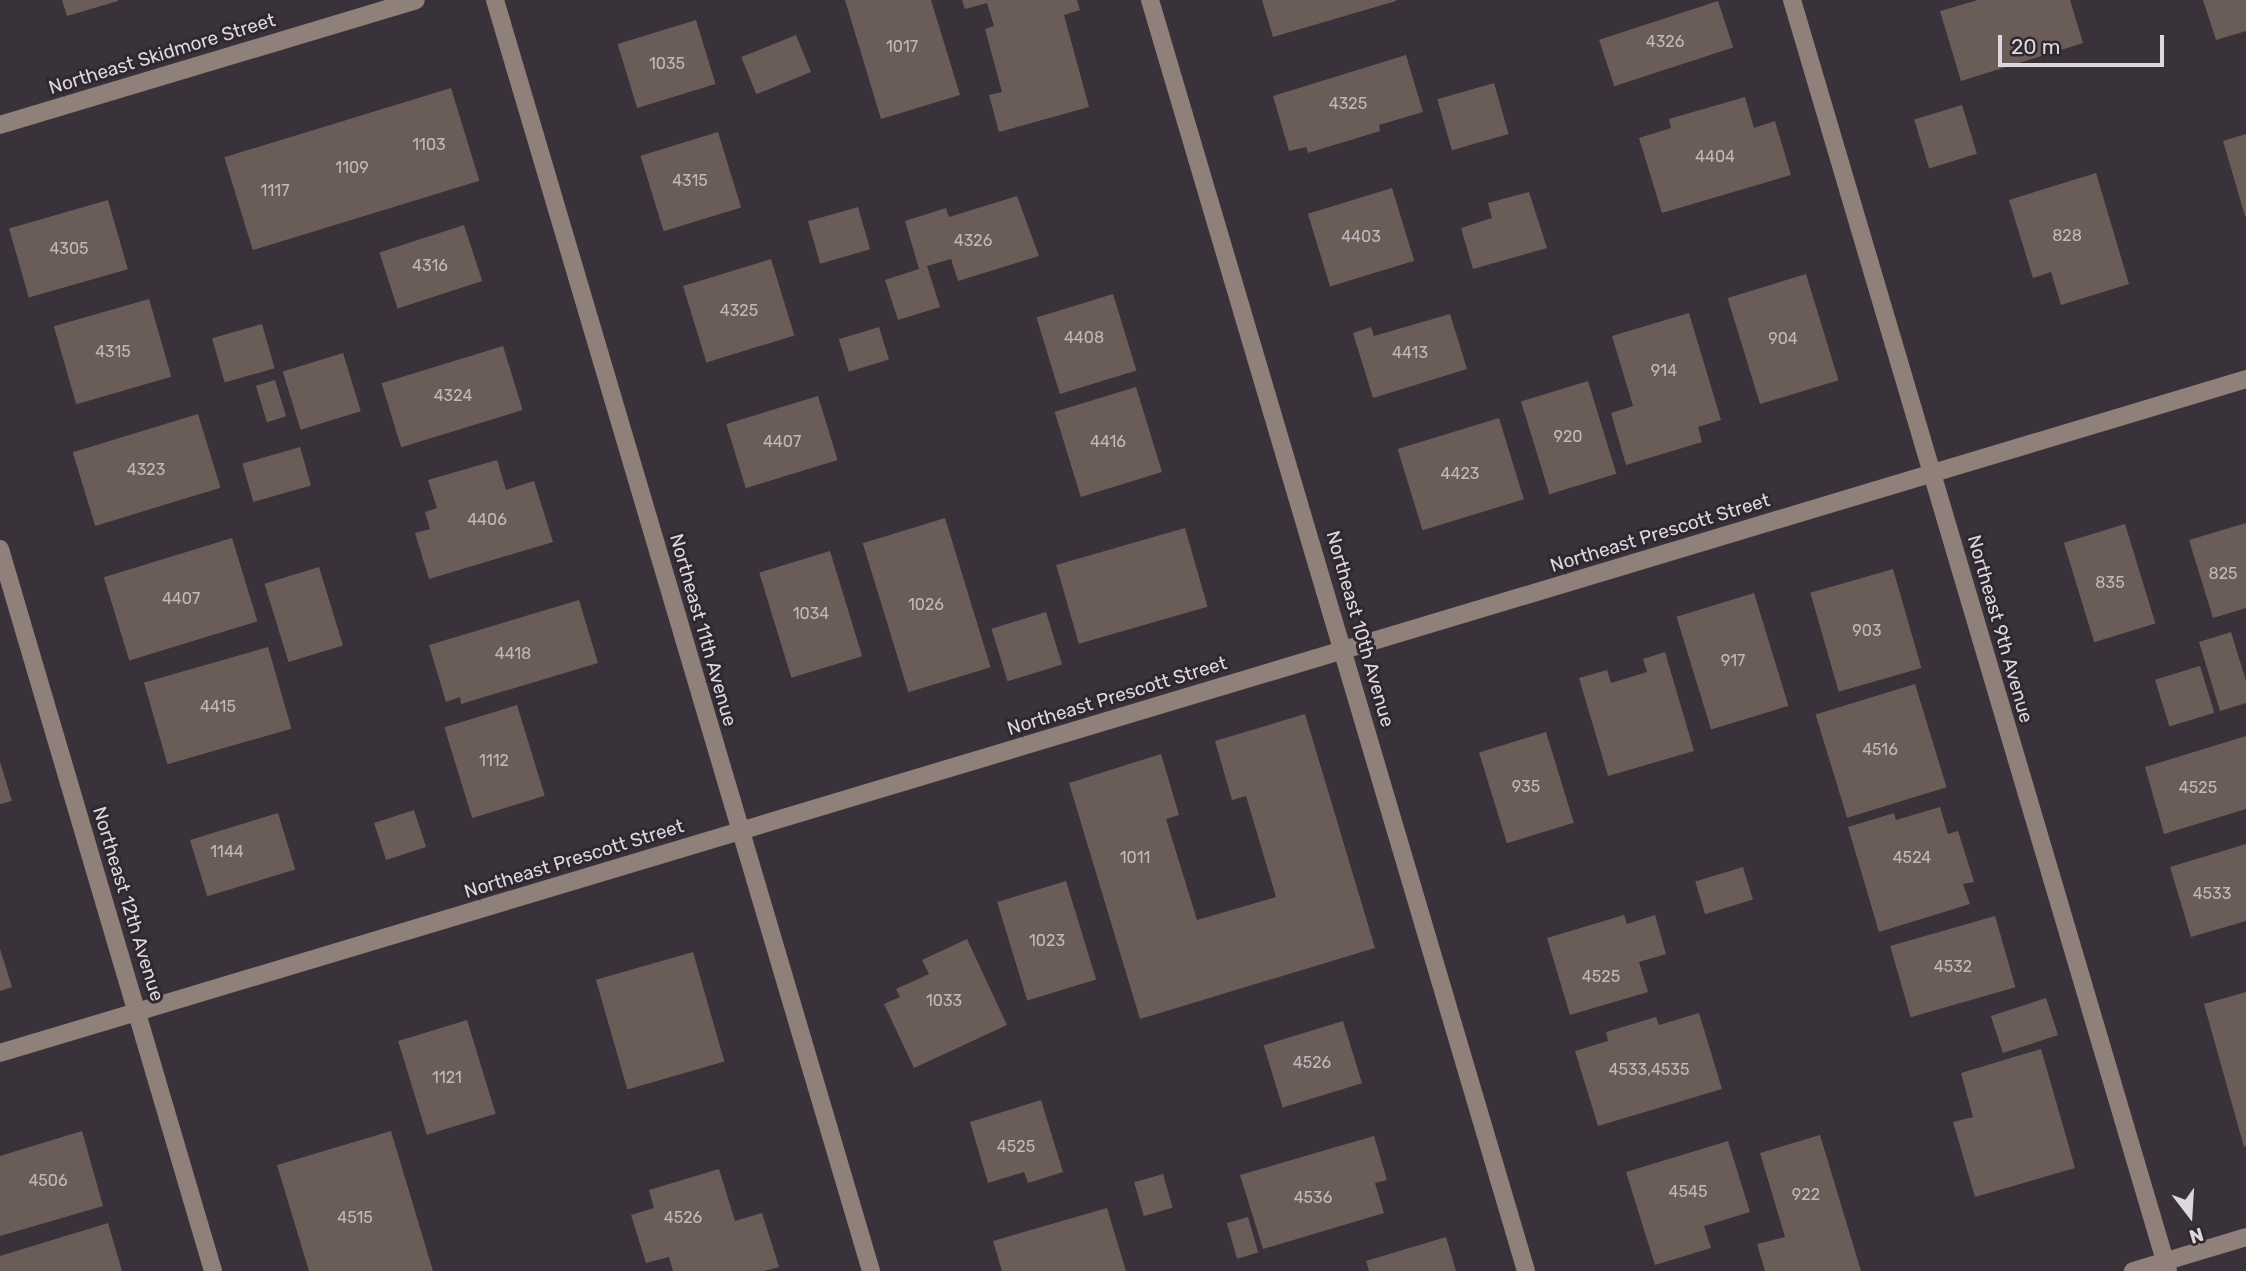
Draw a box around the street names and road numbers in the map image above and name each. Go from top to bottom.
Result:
street label: Northeast Skidmore Street [46,9,278,99]
street label: Northeast Prescott Street [1547,489,1773,577]
street label: Northeast 10th Avenue [1321,528,1399,730]
street label: Northeast 11th Avenue [665,531,741,729]
street label: Northeast 9th Avenue [1962,532,2038,726]
street label: Northeast Prescott Street [1004,652,1230,740]
street label: Northeast 12th Avenue [87,804,169,1004]
street label: Northeast Prescott Street [461,815,687,903]

